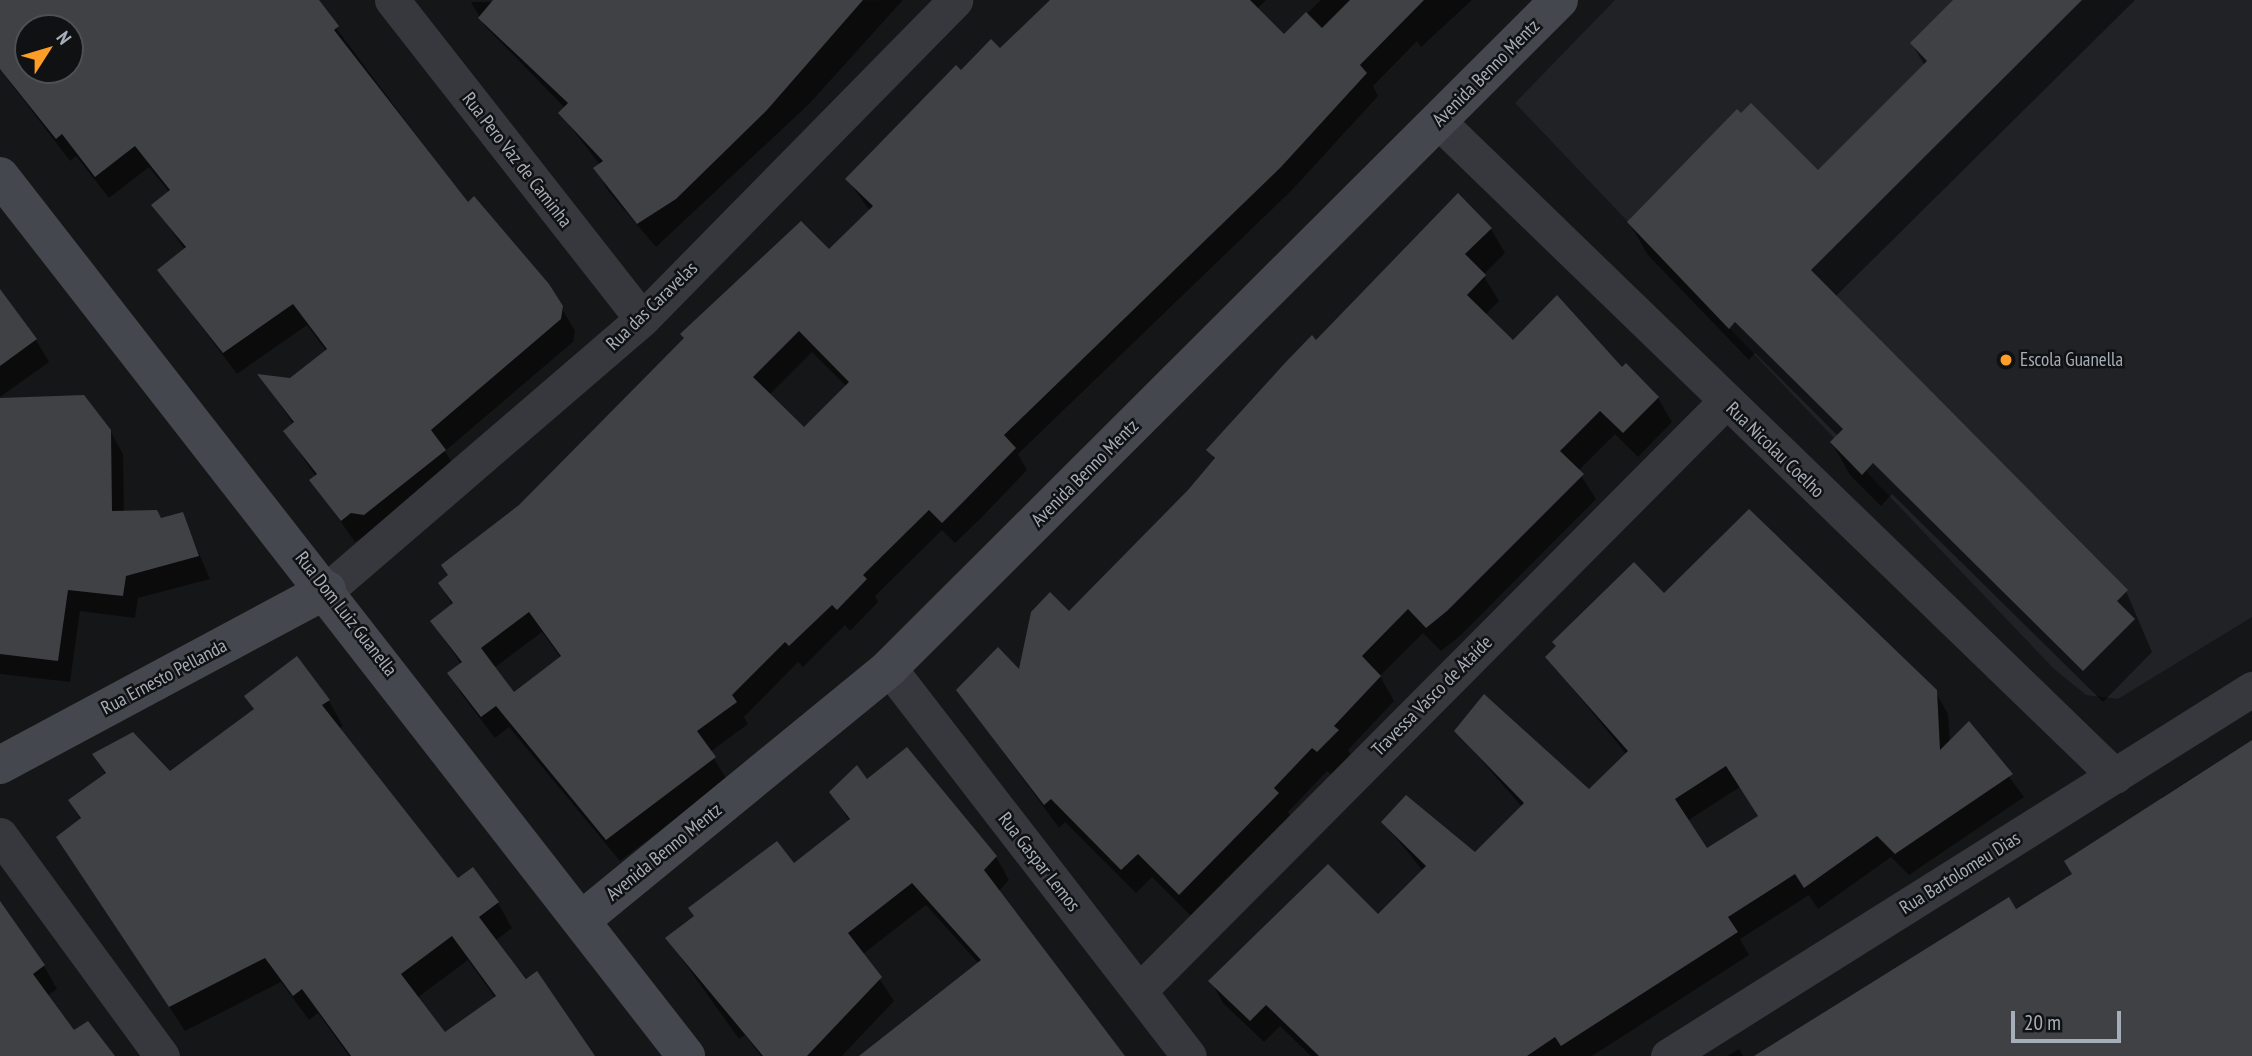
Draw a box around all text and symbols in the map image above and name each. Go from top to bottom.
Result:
north arrow [14,14,84,84]
street label: Avenida Benno Mentz [1428,15,1544,131]
text: N [51,26,77,49]
street label: Rua Pero Vaz de Caminha [457,88,577,232]
street label: Rua das Caravelas [602,257,702,355]
place label: Escola Guanella [2020,349,2123,371]
marker: Escola Guanella [1998,352,2014,368]
street label: Rua Nicolau Coelho [1721,398,1829,502]
street label: Avenida Benno Mentz [1027,415,1143,531]
street label: Rua Dom Luiz Guanella [290,547,402,681]
street label: Travessa Vasco de Ataíde [1367,631,1497,761]
street label: Rua Ernesto Pellanda [97,634,231,720]
street label: Avenida Benno Mentz [602,798,726,906]
street label: Rua Gaspar Lemos [993,808,1085,916]
street label: Rua Bartolomeu Dias [1896,827,2024,919]
scale bar [2014,996,2124,1040]
text: 20 m [2024,1009,2061,1036]

